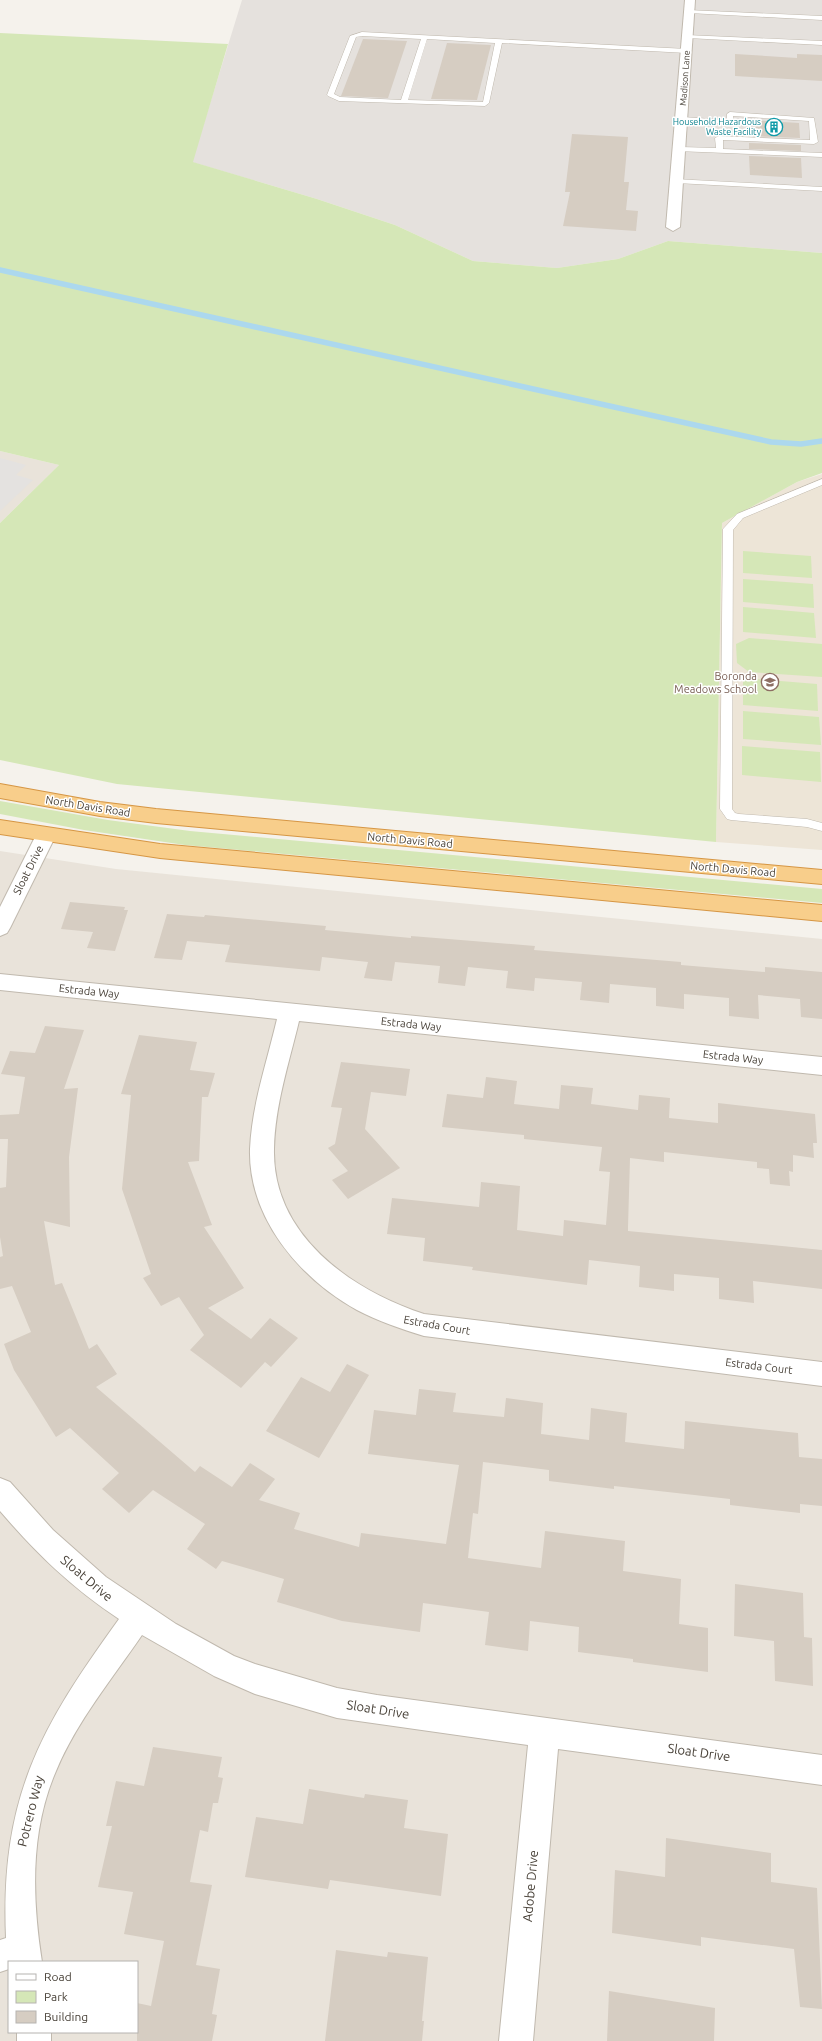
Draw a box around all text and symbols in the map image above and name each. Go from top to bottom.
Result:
street label: Madison Lane [678,50,692,106]
place label: Household Hazardous Waste Facility [673,117,762,137]
building icon: Household Hazardous Waste Facility [764,117,784,137]
place label: Boronda Meadows School [674,670,757,695]
school or university icon: Boronda Meadows School [760,672,780,692]
street label: North Davis Road [45,793,131,819]
street label: North Davis Road [367,830,453,850]
street label: Sloat Drive [10,843,46,897]
street label: North Davis Road [690,859,776,879]
street label: Estrada Way [58,982,120,1000]
street label: Estrada Way [380,1015,442,1033]
street label: Estrada Way [702,1048,764,1066]
street label: Estrada Court [403,1313,472,1337]
street label: Estrada Court [725,1356,794,1376]
street label: Sloat Drive [58,1552,116,1604]
street label: Sloat Drive [346,1697,410,1721]
street label: Sloat Drive [667,1741,731,1763]
street label: Potrero Way [14,1774,46,1848]
street label: Adobe Drive [520,1849,540,1923]
legend [8,1961,138,2033]
text: Road [44,1970,72,1983]
text: Park [44,1990,68,2003]
text: Building [44,2010,88,2023]

